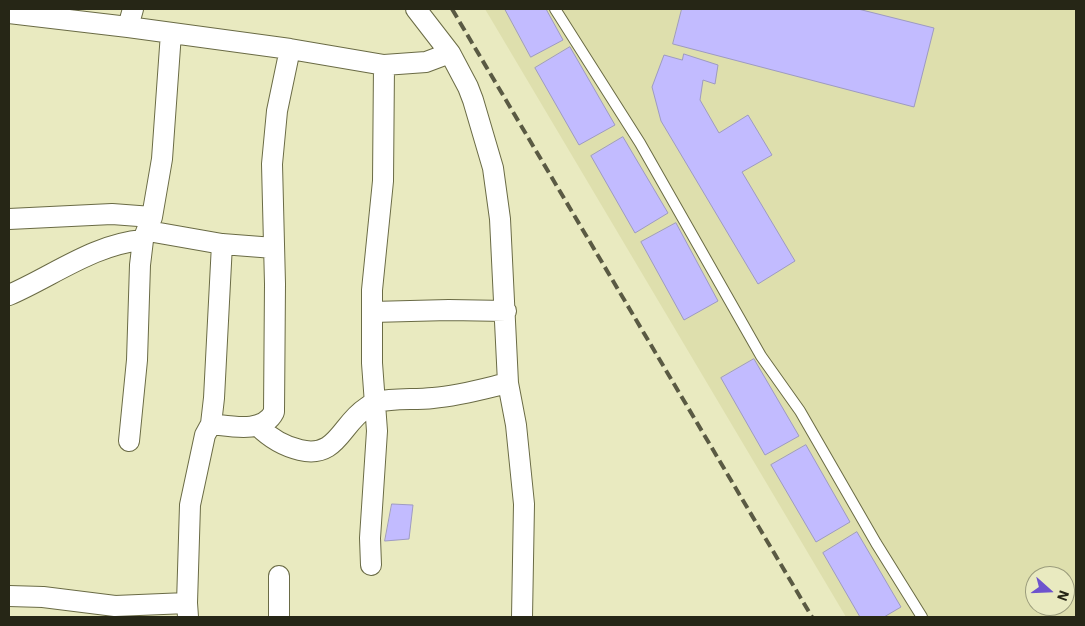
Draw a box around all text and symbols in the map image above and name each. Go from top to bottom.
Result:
north arrow [1025,566,1075,616]
text: N [1053,588,1073,604]

